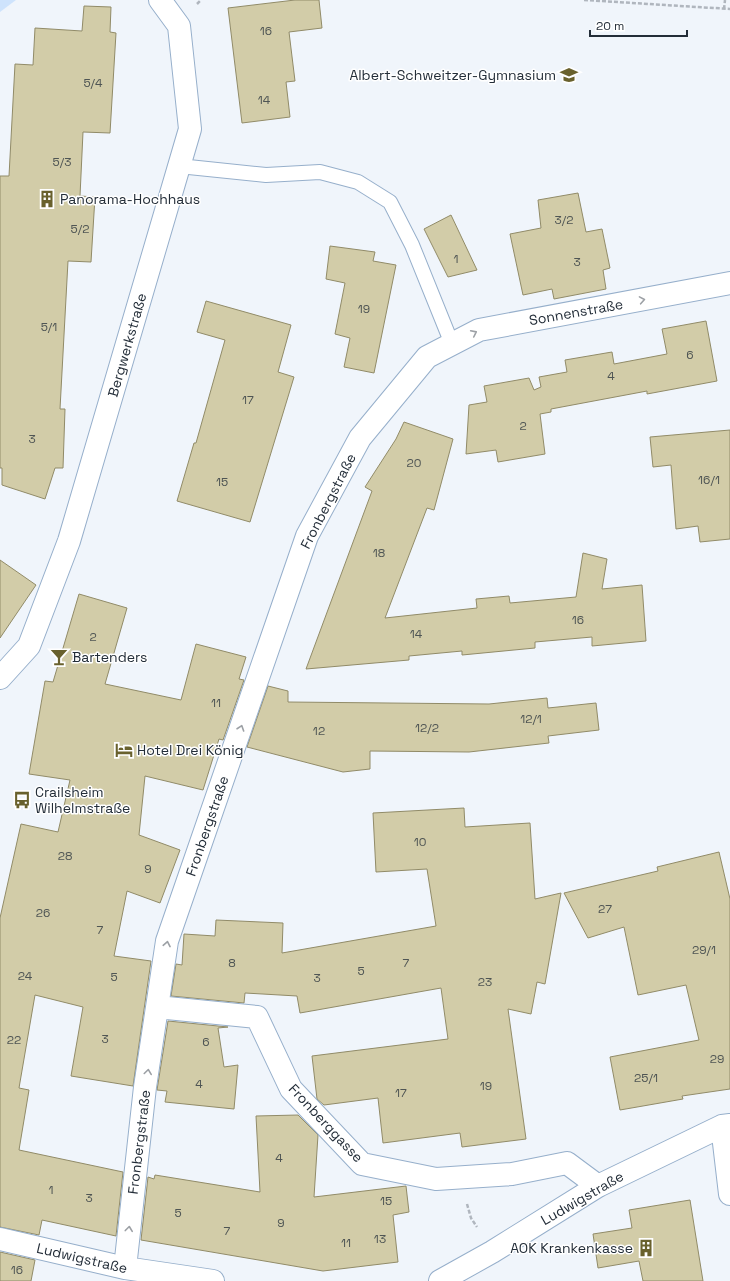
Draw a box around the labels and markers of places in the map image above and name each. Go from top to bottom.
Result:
school or university icon: Albert-Schweitzer-Gymnasium [559,65,579,85]
place label: Albert-Schweitzer-Gymnasium [349,66,556,84]
building icon: Panorama-Hochhaus [37,189,57,209]
place label: Panorama-Hochhaus [60,190,200,208]
bar icon: Bartenders [49,647,69,667]
place label: Bartenders [72,648,147,666]
hotel icon: Hotel Drei König [114,740,134,760]
place label: Hotel Drei König [137,741,244,759]
place label: Crailsheim Wilhelmstraße [35,783,130,817]
bus stop icon: Crailsheim Wilhelmstraße [12,790,32,810]
building icon: AOK Krankenkasse [636,1238,656,1258]
place label: AOK Krankenkasse [510,1239,633,1257]

